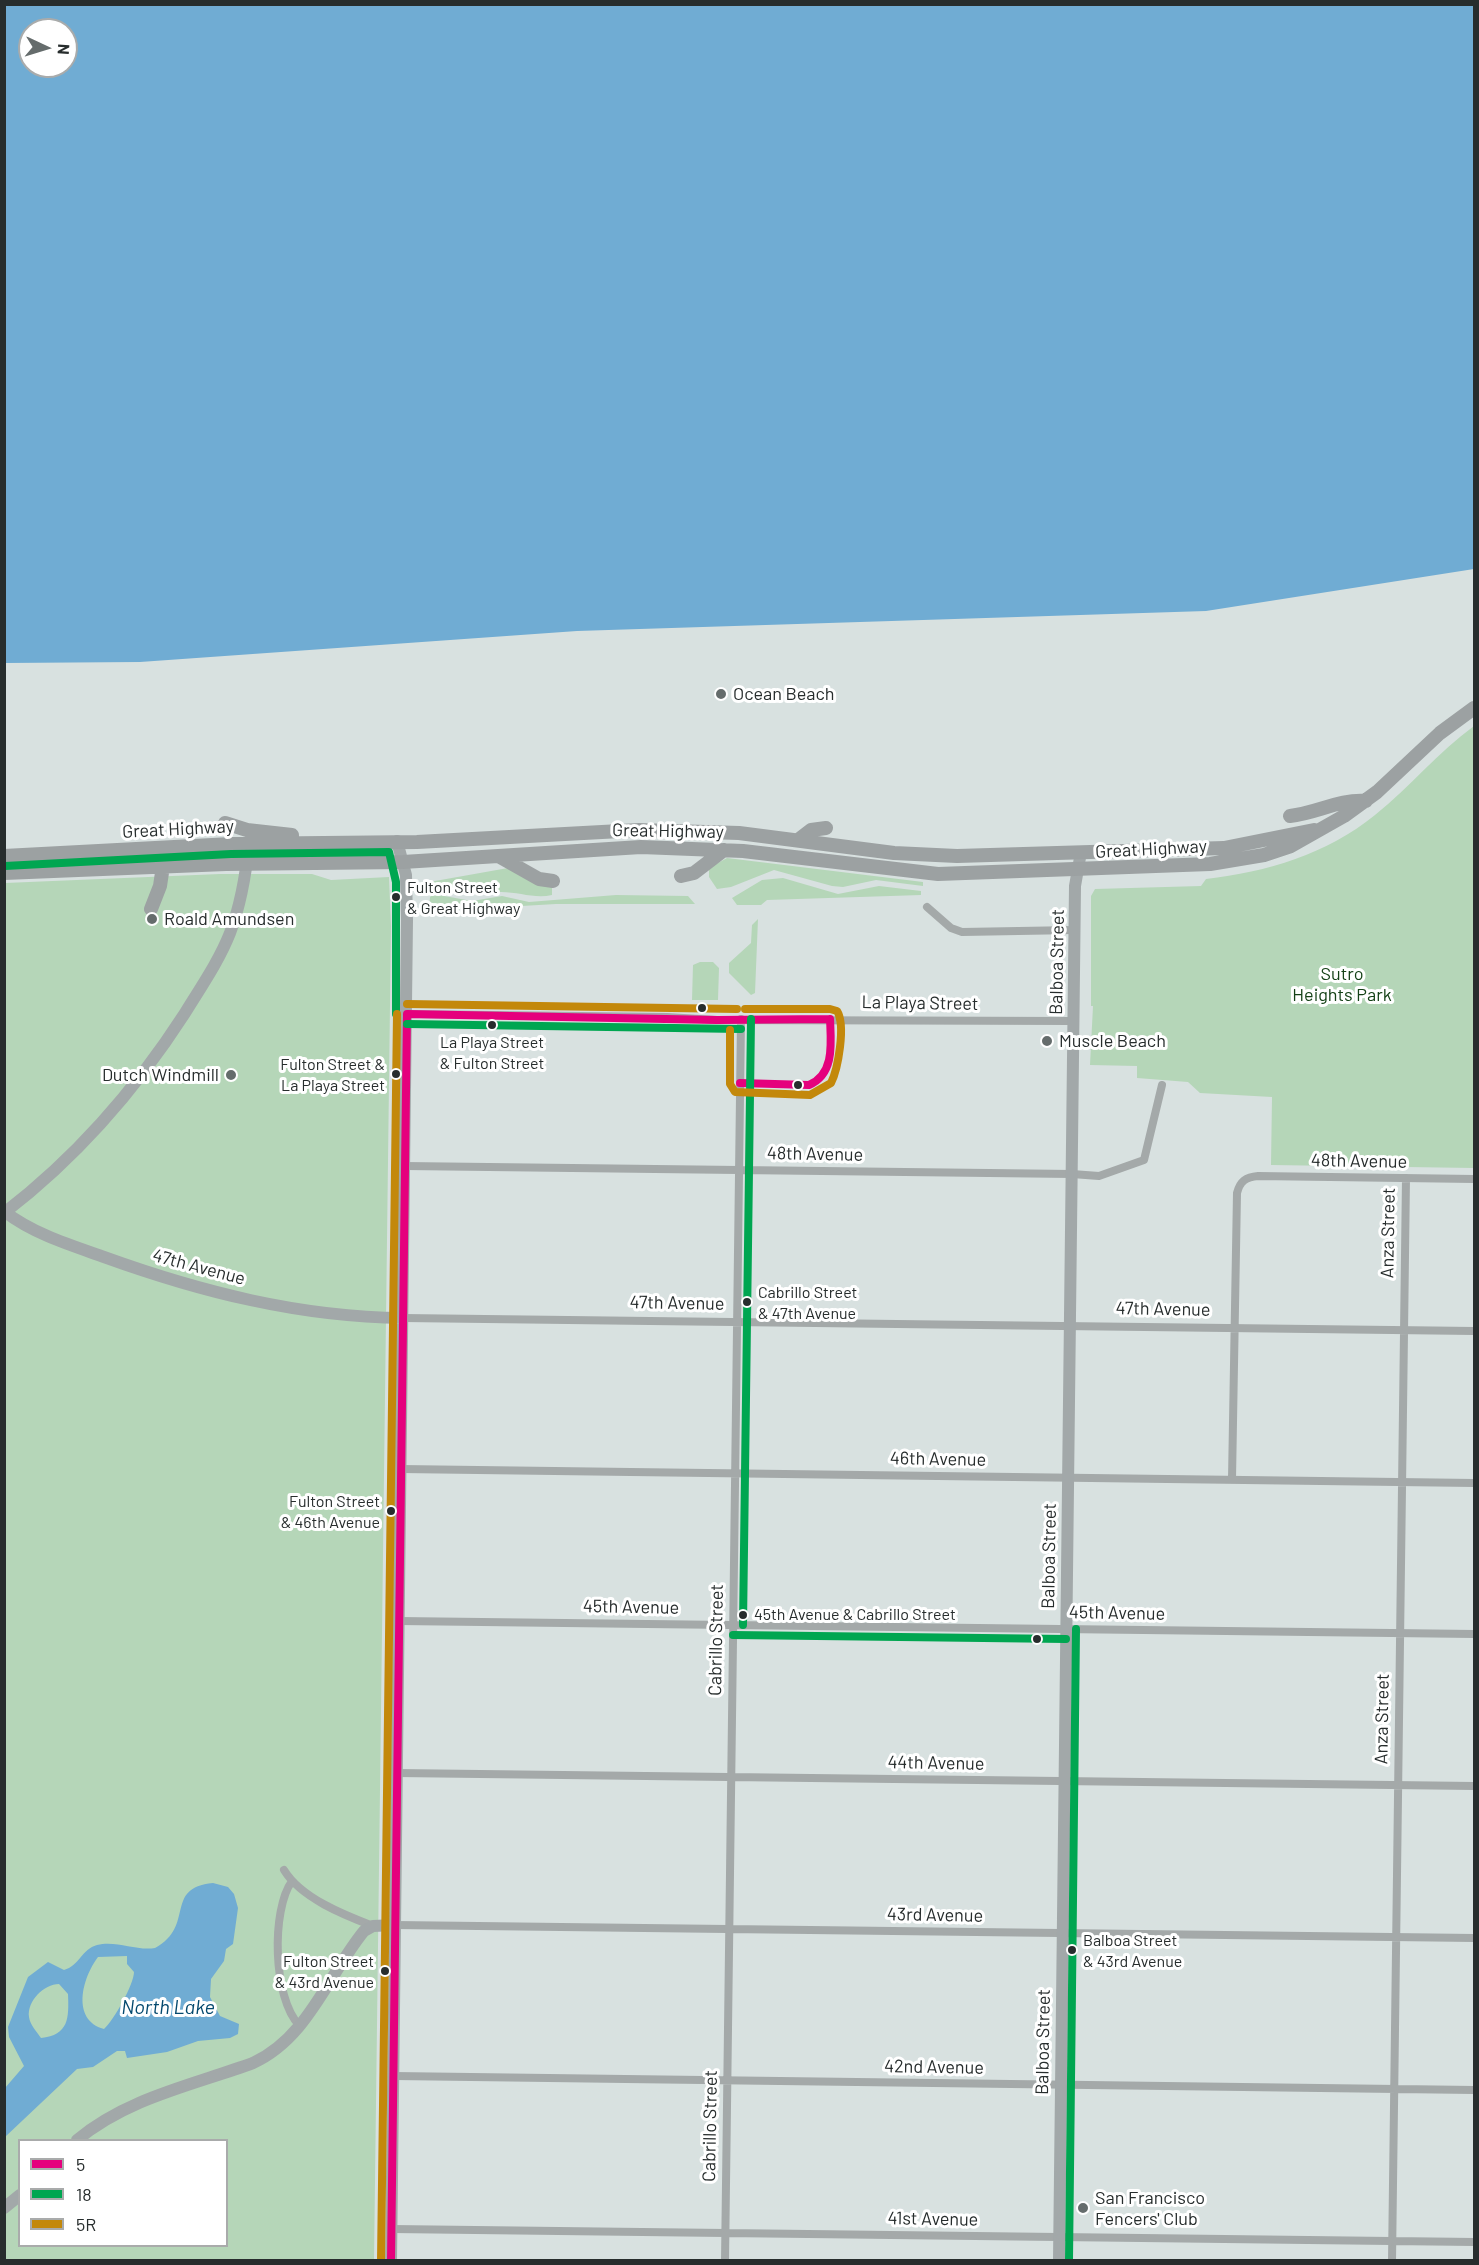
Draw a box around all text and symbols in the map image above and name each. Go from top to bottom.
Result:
north arrow [18,18,78,78]
text: N [55,43,74,55]
place label: Ocean Beach [733,683,835,705]
marker: Ocean Beach [714,687,728,701]
street label: Great Highway [122,815,234,843]
street label: Great Highway [612,819,724,843]
street label: Great Highway [1095,835,1207,863]
place label: Fulton Street & Great Highway [407,878,520,916]
marker: Fulton Street & Great Highway [390,891,402,903]
place label: Roald Amundsen [164,908,294,930]
street label: Balboa Street [1045,909,1069,1015]
marker: Roald Amundsen [145,912,159,926]
park label: Sutro Heights Park [1292,963,1392,1006]
street label: La Playa Street [861,991,979,1015]
unlabelled marker [696,1002,708,1014]
marker: La Playa Street & Fulton Street [486,1019,498,1031]
place label: Muscle Beach [1059,1030,1166,1052]
place label: La Playa Street & Fulton Street [440,1033,544,1071]
marker: Muscle Beach [1040,1034,1054,1048]
place label: Fulton Street & La Playa Street [280,1055,385,1093]
place label: Dutch Windmill [102,1064,219,1086]
marker: Dutch Windmill [224,1068,238,1082]
marker: Fulton Street & La Playa Street [390,1068,402,1080]
unlabelled marker [792,1079,804,1091]
street label: 48th Avenue [767,1142,863,1166]
street label: 48th Avenue [1311,1149,1407,1173]
street label: Anza Street [1376,1188,1400,1278]
street label: 47th Avenue [150,1244,248,1290]
place label: Cabrillo Street & 47th Avenue [758,1283,857,1321]
street label: 47th Avenue [629,1291,725,1315]
marker: Cabrillo Street & 47th Avenue [741,1296,753,1308]
street label: 47th Avenue [1115,1297,1211,1321]
street label: 46th Avenue [890,1447,986,1471]
place label: Fulton Street & 46th Avenue [281,1492,380,1530]
street label: Balboa Street [1037,1503,1061,1609]
marker: Fulton Street & 46th Avenue [385,1505,397,1517]
street label: Cabrillo Street [704,1584,728,1696]
street label: 45th Avenue [583,1595,679,1619]
street label: 45th Avenue [1069,1601,1165,1625]
place label: 45th Avenue & Cabrillo Street [754,1605,956,1625]
marker: 45th Avenue & Cabrillo Street [737,1609,749,1621]
unlabelled marker [1031,1633,1043,1645]
street label: Anza Street [1370,1674,1394,1764]
street label: 44th Avenue [887,1751,985,1775]
street label: 43rd Avenue [887,1903,983,1927]
place label: Balboa Street & 43rd Avenue [1083,1931,1182,1969]
marker: Balboa Street & 43rd Avenue [1066,1944,1078,1956]
place label: Fulton Street & 43rd Avenue [275,1952,374,1990]
marker: Fulton Street & 43rd Avenue [379,1965,391,1977]
street label: Balboa Street [1031,1989,1055,2095]
water label: North Lake [121,1995,215,2019]
street label: 42nd Avenue [884,2055,984,2079]
street label: Cabrillo Street [698,2070,722,2182]
legend [18,2139,228,2247]
text: 5 [76,2153,85,2175]
text: 18 [76,2183,92,2205]
place label: San Francisco Fencers' Club [1095,2187,1205,2230]
marker: San Francisco Fencers' Club [1076,2201,1090,2215]
street label: 41st Avenue [888,2207,978,2231]
text: 5R [76,2213,96,2235]

